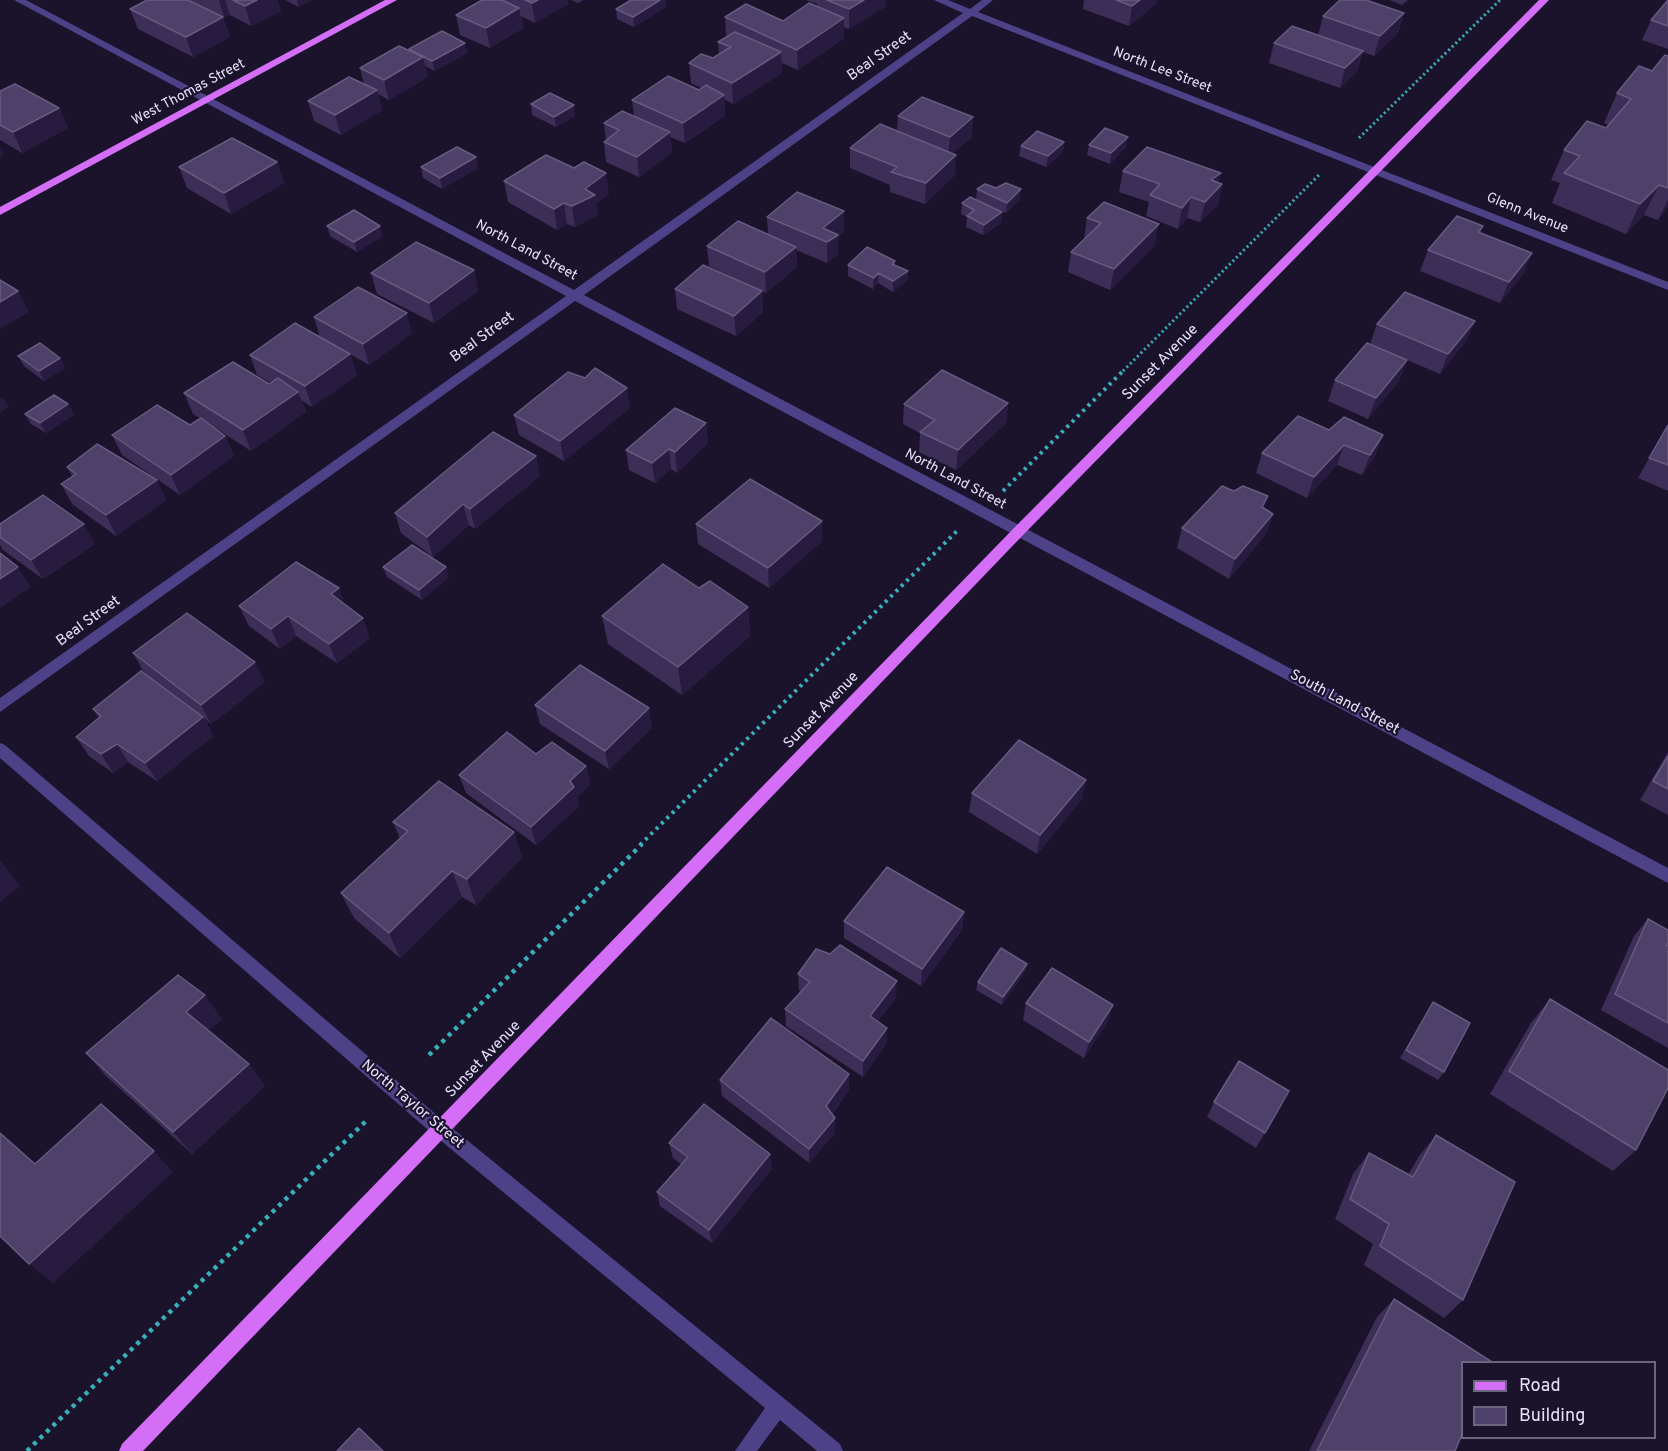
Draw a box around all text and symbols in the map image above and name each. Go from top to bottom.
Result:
street label: Beal Street [844,28,916,86]
street label: North Lee Street [1110,44,1214,98]
street label: West Thomas Street [130,56,248,130]
street label: Glenn Avenue [1484,190,1570,238]
street label: North Land Street [472,217,580,285]
street label: Beal Street [448,309,518,367]
street label: Sunset Avenue [1119,321,1203,405]
street label: North Land Street [901,446,1009,514]
street label: Beal Street [54,593,124,651]
street label: South Land Street [1286,667,1402,739]
street label: Sunset Avenue [781,669,863,753]
street label: Sunset Avenue [443,1018,525,1102]
street label: North Taylor Street [357,1057,467,1153]
legend [1461,1361,1656,1439]
text: Road [1519,1375,1561,1398]
text: Building [1519,1405,1585,1428]

